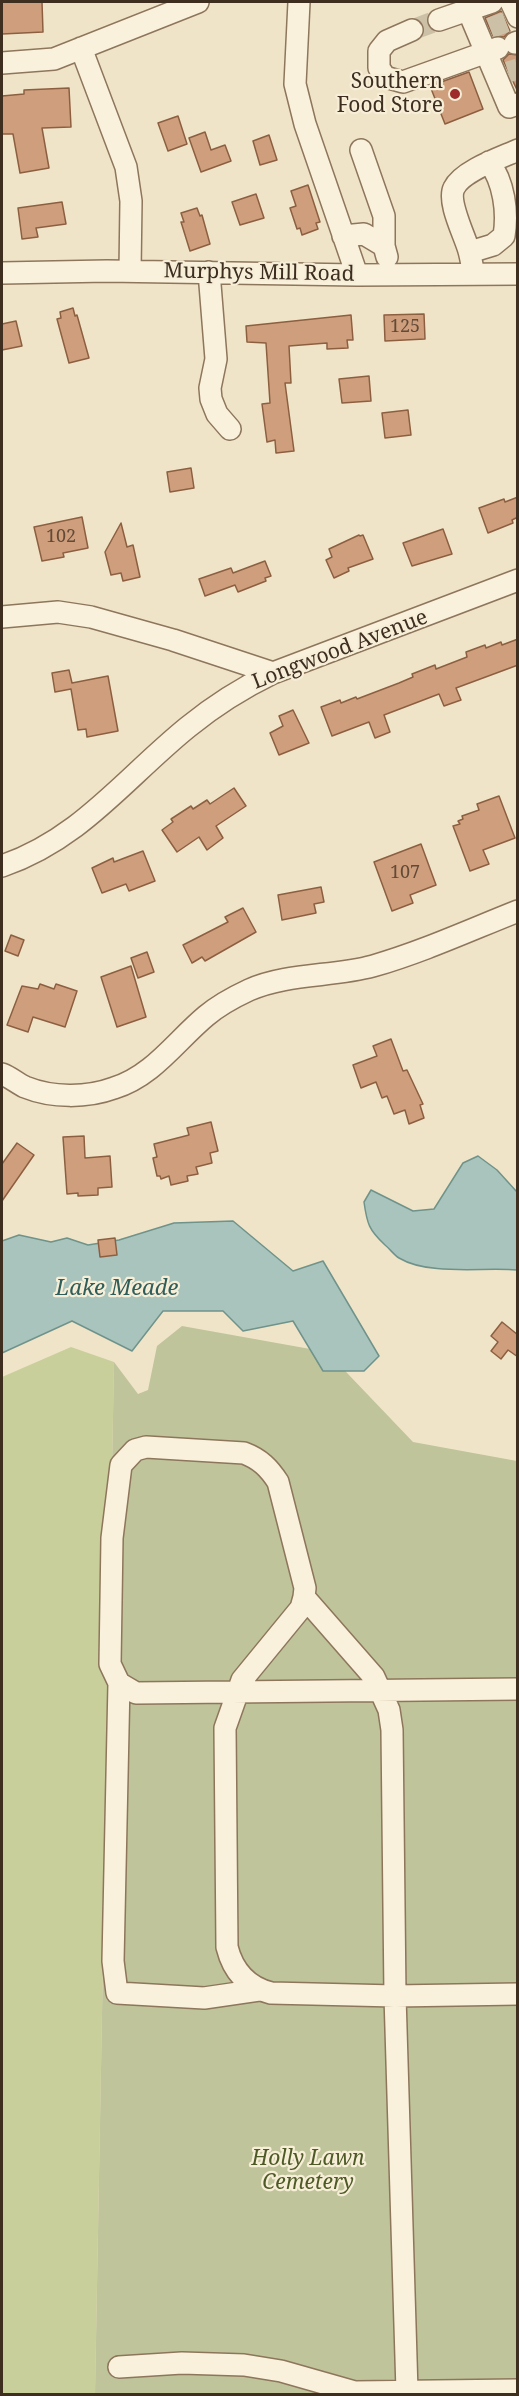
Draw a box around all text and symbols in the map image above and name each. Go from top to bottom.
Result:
place label: Southern Food Store [337,69,443,119]
marker: Southern Food Store [448,87,462,101]
street label: Murphys Mill Road [163,259,355,287]
house number: 125 [390,316,420,338]
house number: 102 [46,526,76,548]
street label: Longwood Avenue [249,605,431,695]
house number: 107 [390,862,420,884]
water label: Lake Meade [56,1276,178,1302]
park label: Holly Lawn Cemetery [251,2146,365,2196]

